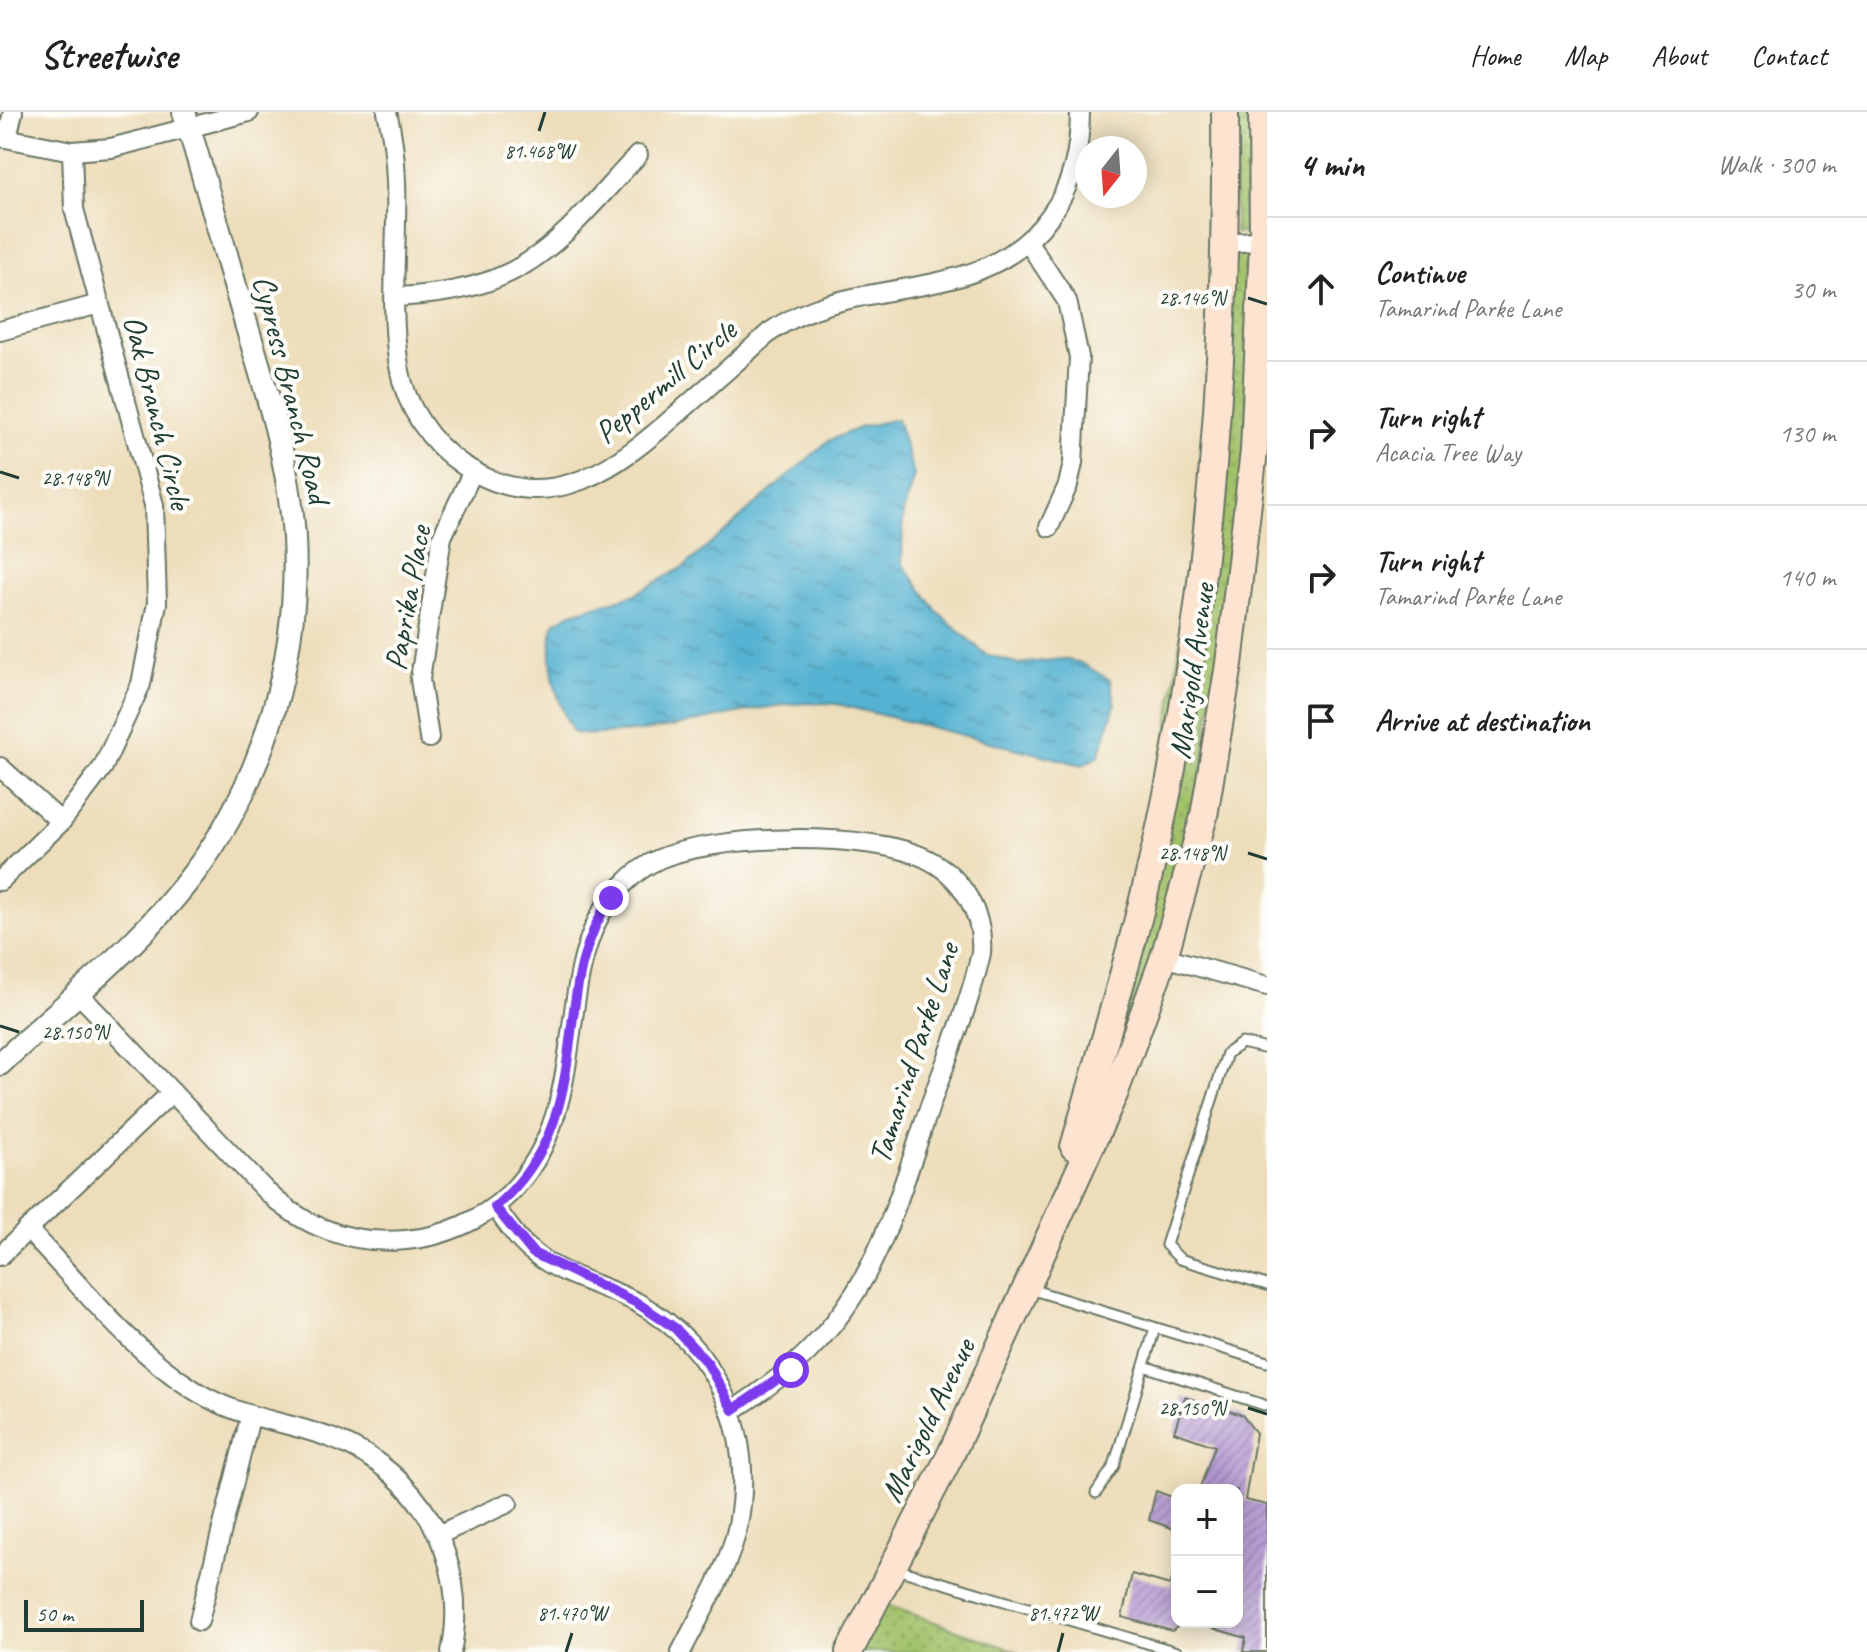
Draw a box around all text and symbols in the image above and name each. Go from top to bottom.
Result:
text: Streetwise [40,32,177,79]
text: Home [1470,38,1520,73]
text: Map [1564,38,1607,73]
text: About [1651,38,1707,73]
text: Contact [1751,38,1827,73]
north arrow [1075,136,1147,208]
text: 81.468°W [504,139,577,164]
text: 4 min [1299,143,1364,186]
text: Walk · 300 m [1718,148,1835,181]
text: Continue [1375,254,1465,292]
icon: ahead [1299,267,1343,311]
street label: Cypress Branch Road [243,271,341,512]
text: 30 m [1791,273,1835,306]
text: 28.146°N [1159,286,1228,311]
text: Tamarind Parke Lane [1375,292,1561,325]
street label: Peppermill Circle [586,308,747,453]
street label: Oak Branch Circle [114,311,202,516]
text: Turn right [1375,398,1480,436]
icon: right [1299,411,1343,455]
text: 130 m [1779,417,1835,450]
text: Acacia Tree Way [1375,436,1521,469]
text: 28.148°N [42,466,111,491]
street label: Paprika Place [375,520,441,673]
text: Turn right [1375,542,1480,580]
icon: right [1299,555,1343,599]
text: 140 m [1779,561,1835,594]
street label: Marigold Avenue [1159,578,1224,761]
text: Tamarind Parke Lane [1375,580,1561,613]
icon: arrive [1299,699,1343,743]
text: Arrive at destination [1375,702,1590,740]
text: 28.148°N [1159,841,1228,866]
route end [593,880,629,916]
street label: Tamarind Parke Lane [859,935,969,1168]
text: 28.150°N [42,1020,111,1045]
street label: Marigold Avenue [870,1330,986,1509]
route start [773,1352,809,1388]
text: 28.150°N [1159,1396,1228,1421]
map controls [1171,1484,1243,1628]
button: + [1171,1484,1243,1556]
button: − [1171,1556,1243,1628]
scale bar [24,1596,144,1632]
text: 50 m [36,1600,73,1628]
text: 81.470°W [537,1601,610,1626]
text: 81.472°W [1028,1601,1101,1626]

